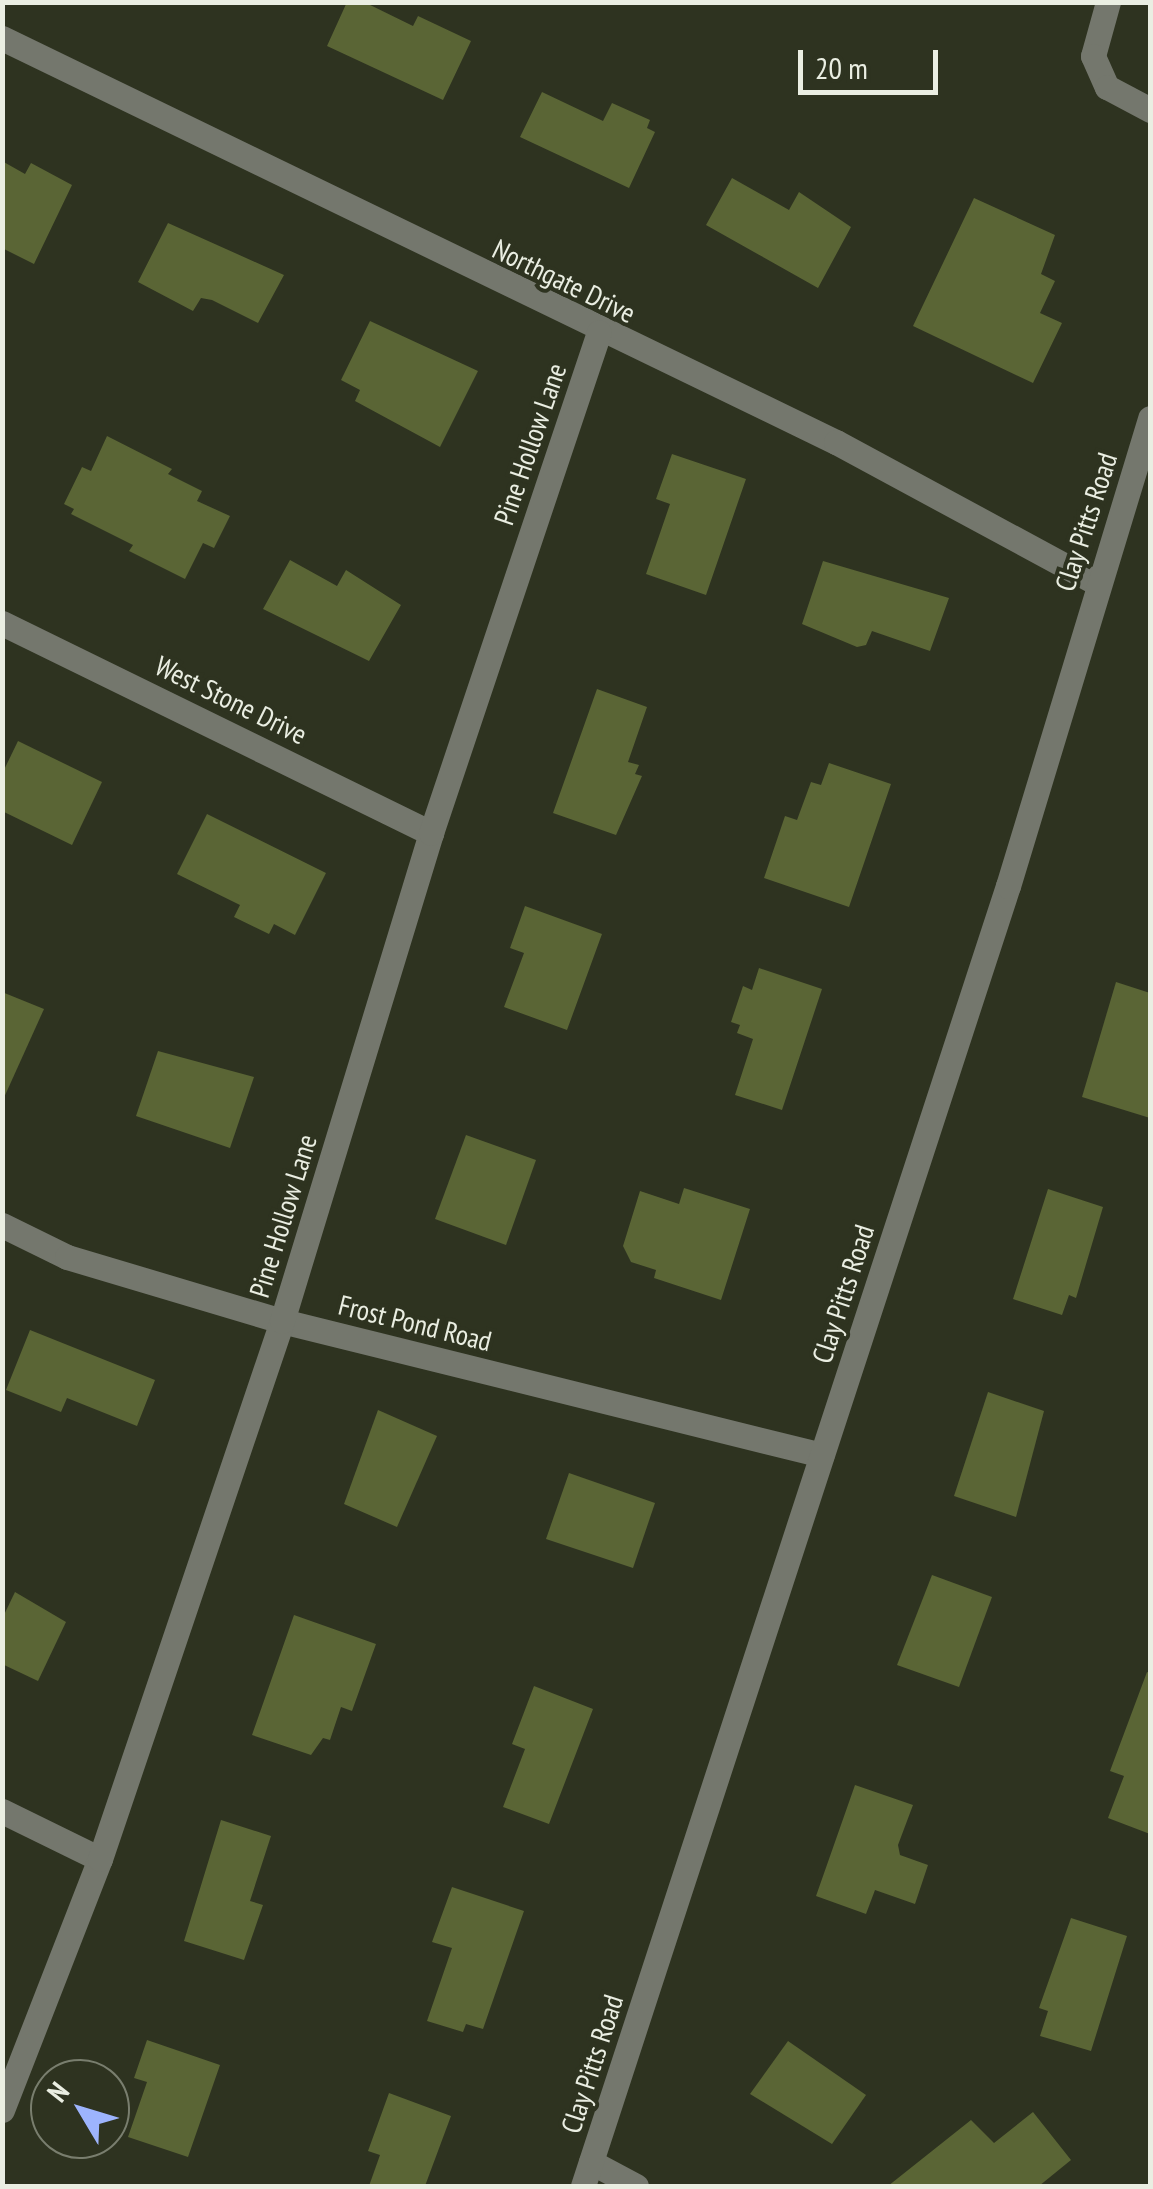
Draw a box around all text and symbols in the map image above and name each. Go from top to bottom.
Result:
scale bar [803,30,943,92]
text: 20 m [815,48,868,87]
street label: Northgate Drive [487,232,641,330]
street label: Pine Hollow Lane [487,359,573,529]
street label: Clay Pitts Road [1048,448,1124,596]
street label: West Stone Drive [150,649,312,751]
street label: Pine Hollow Lane [242,1130,324,1302]
street label: Clay Pitts Road [805,1220,881,1368]
street label: Frost Pond Road [335,1288,495,1358]
street label: Clay Pitts Road [554,1990,630,2138]
north arrow [30,2059,130,2159]
text: N [38,2074,77,2109]

